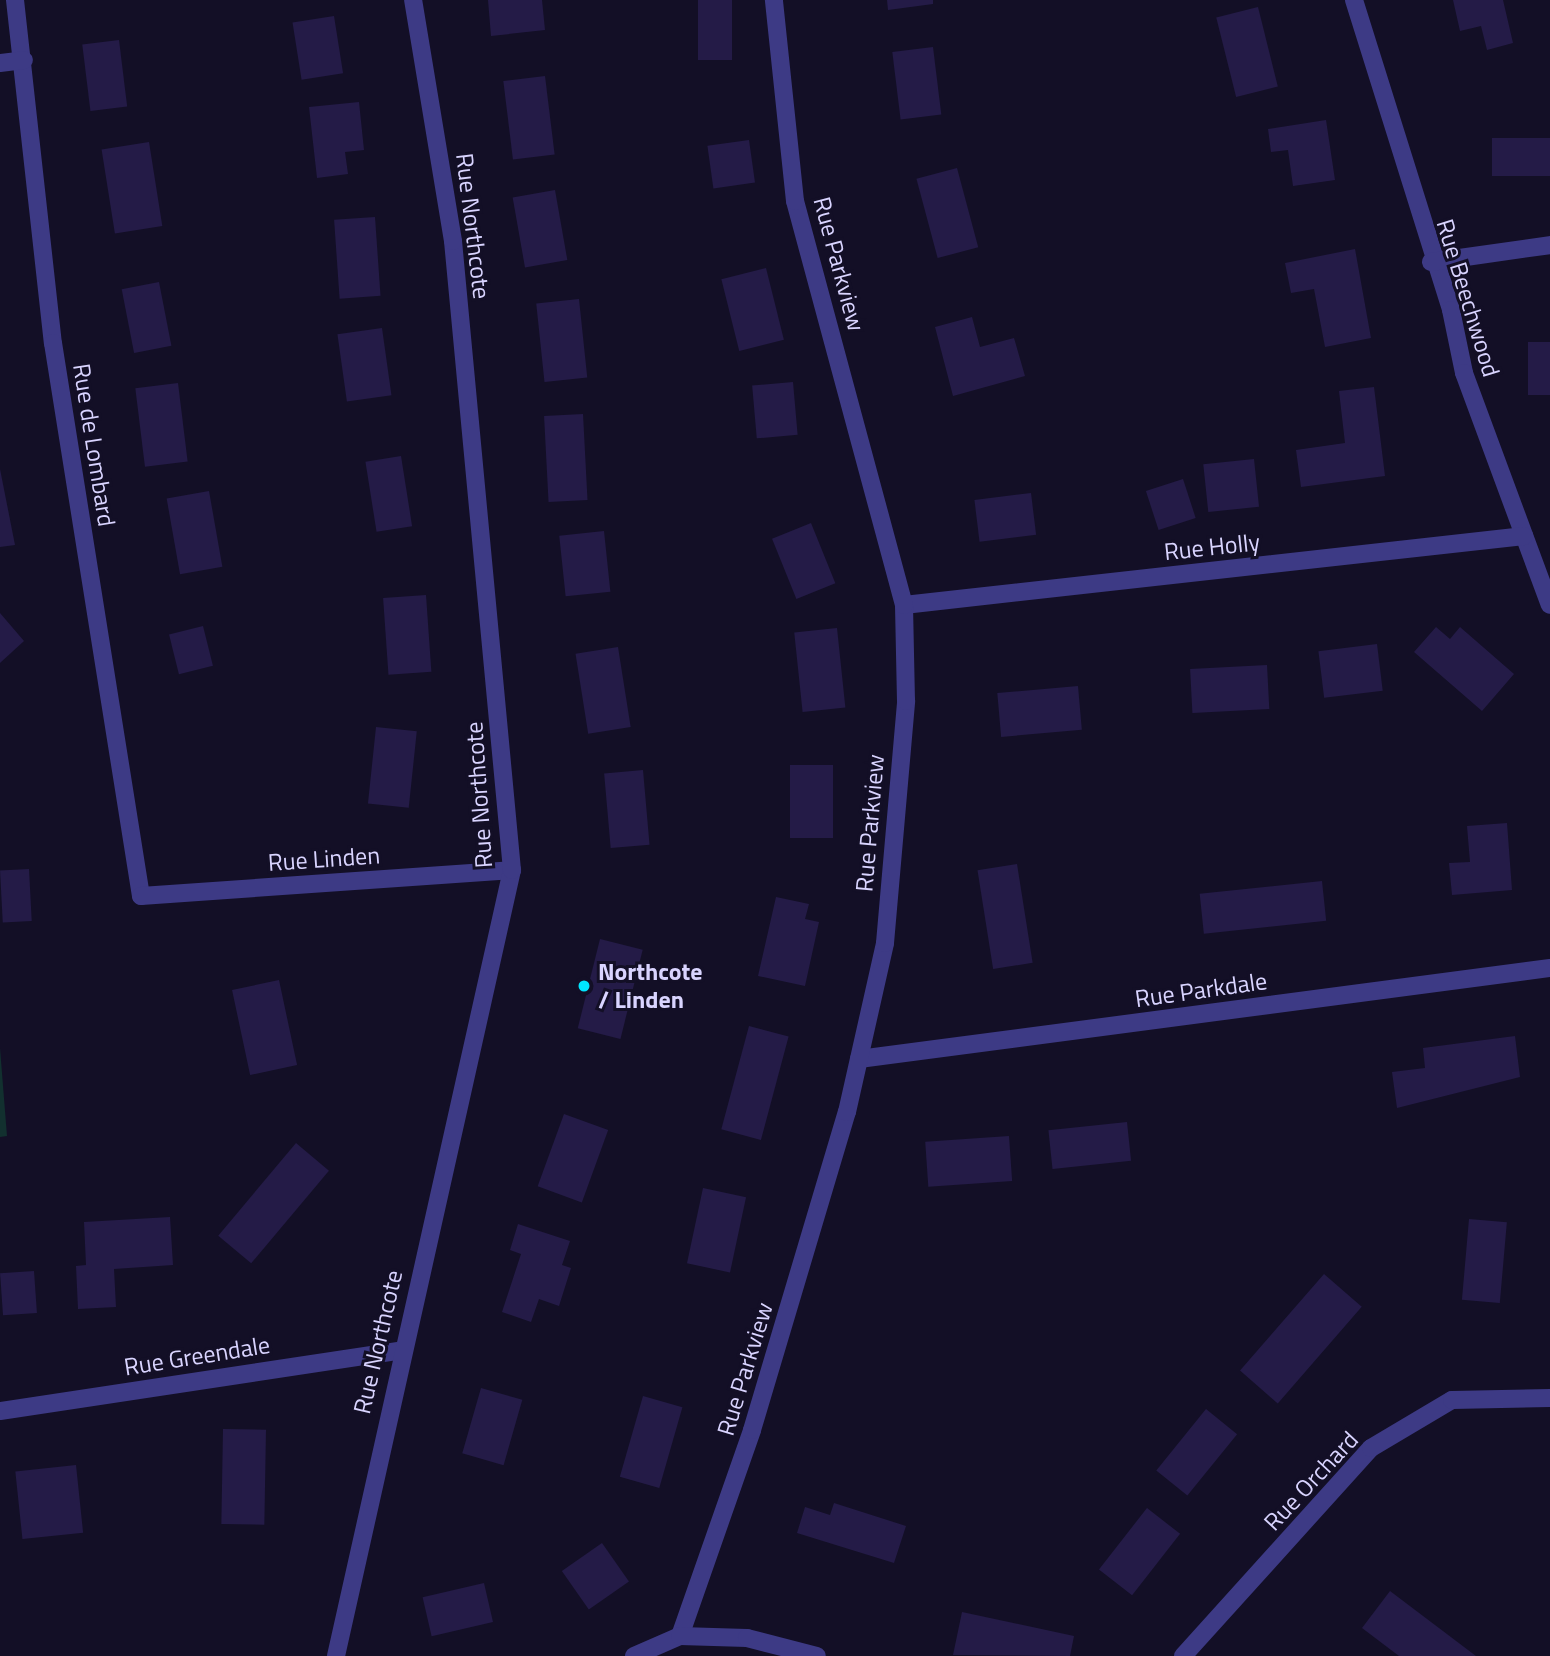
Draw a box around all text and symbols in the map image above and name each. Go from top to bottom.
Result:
street label: Rue Northcote [450,151,496,301]
street label: Rue Parkview [807,194,871,334]
street label: Rue Beechwood [1430,216,1506,380]
street label: Rue de Lombard [67,362,121,528]
street label: Rue Holly [1163,528,1261,566]
street label: Rue Northcote [460,721,498,869]
street label: Rue Parkview [850,753,890,893]
street label: Rue Linden [267,841,381,877]
place label: Northcote / Linden [598,958,703,1014]
street label: Rue Parkdale [1133,966,1269,1014]
marker: Northcote / Linden [576,978,592,994]
street label: Rue Northcote [347,1267,409,1417]
street label: Rue Parkview [711,1299,779,1439]
street label: Rue Greendale [122,1330,272,1382]
street label: Rue Orchard [1258,1426,1364,1536]

